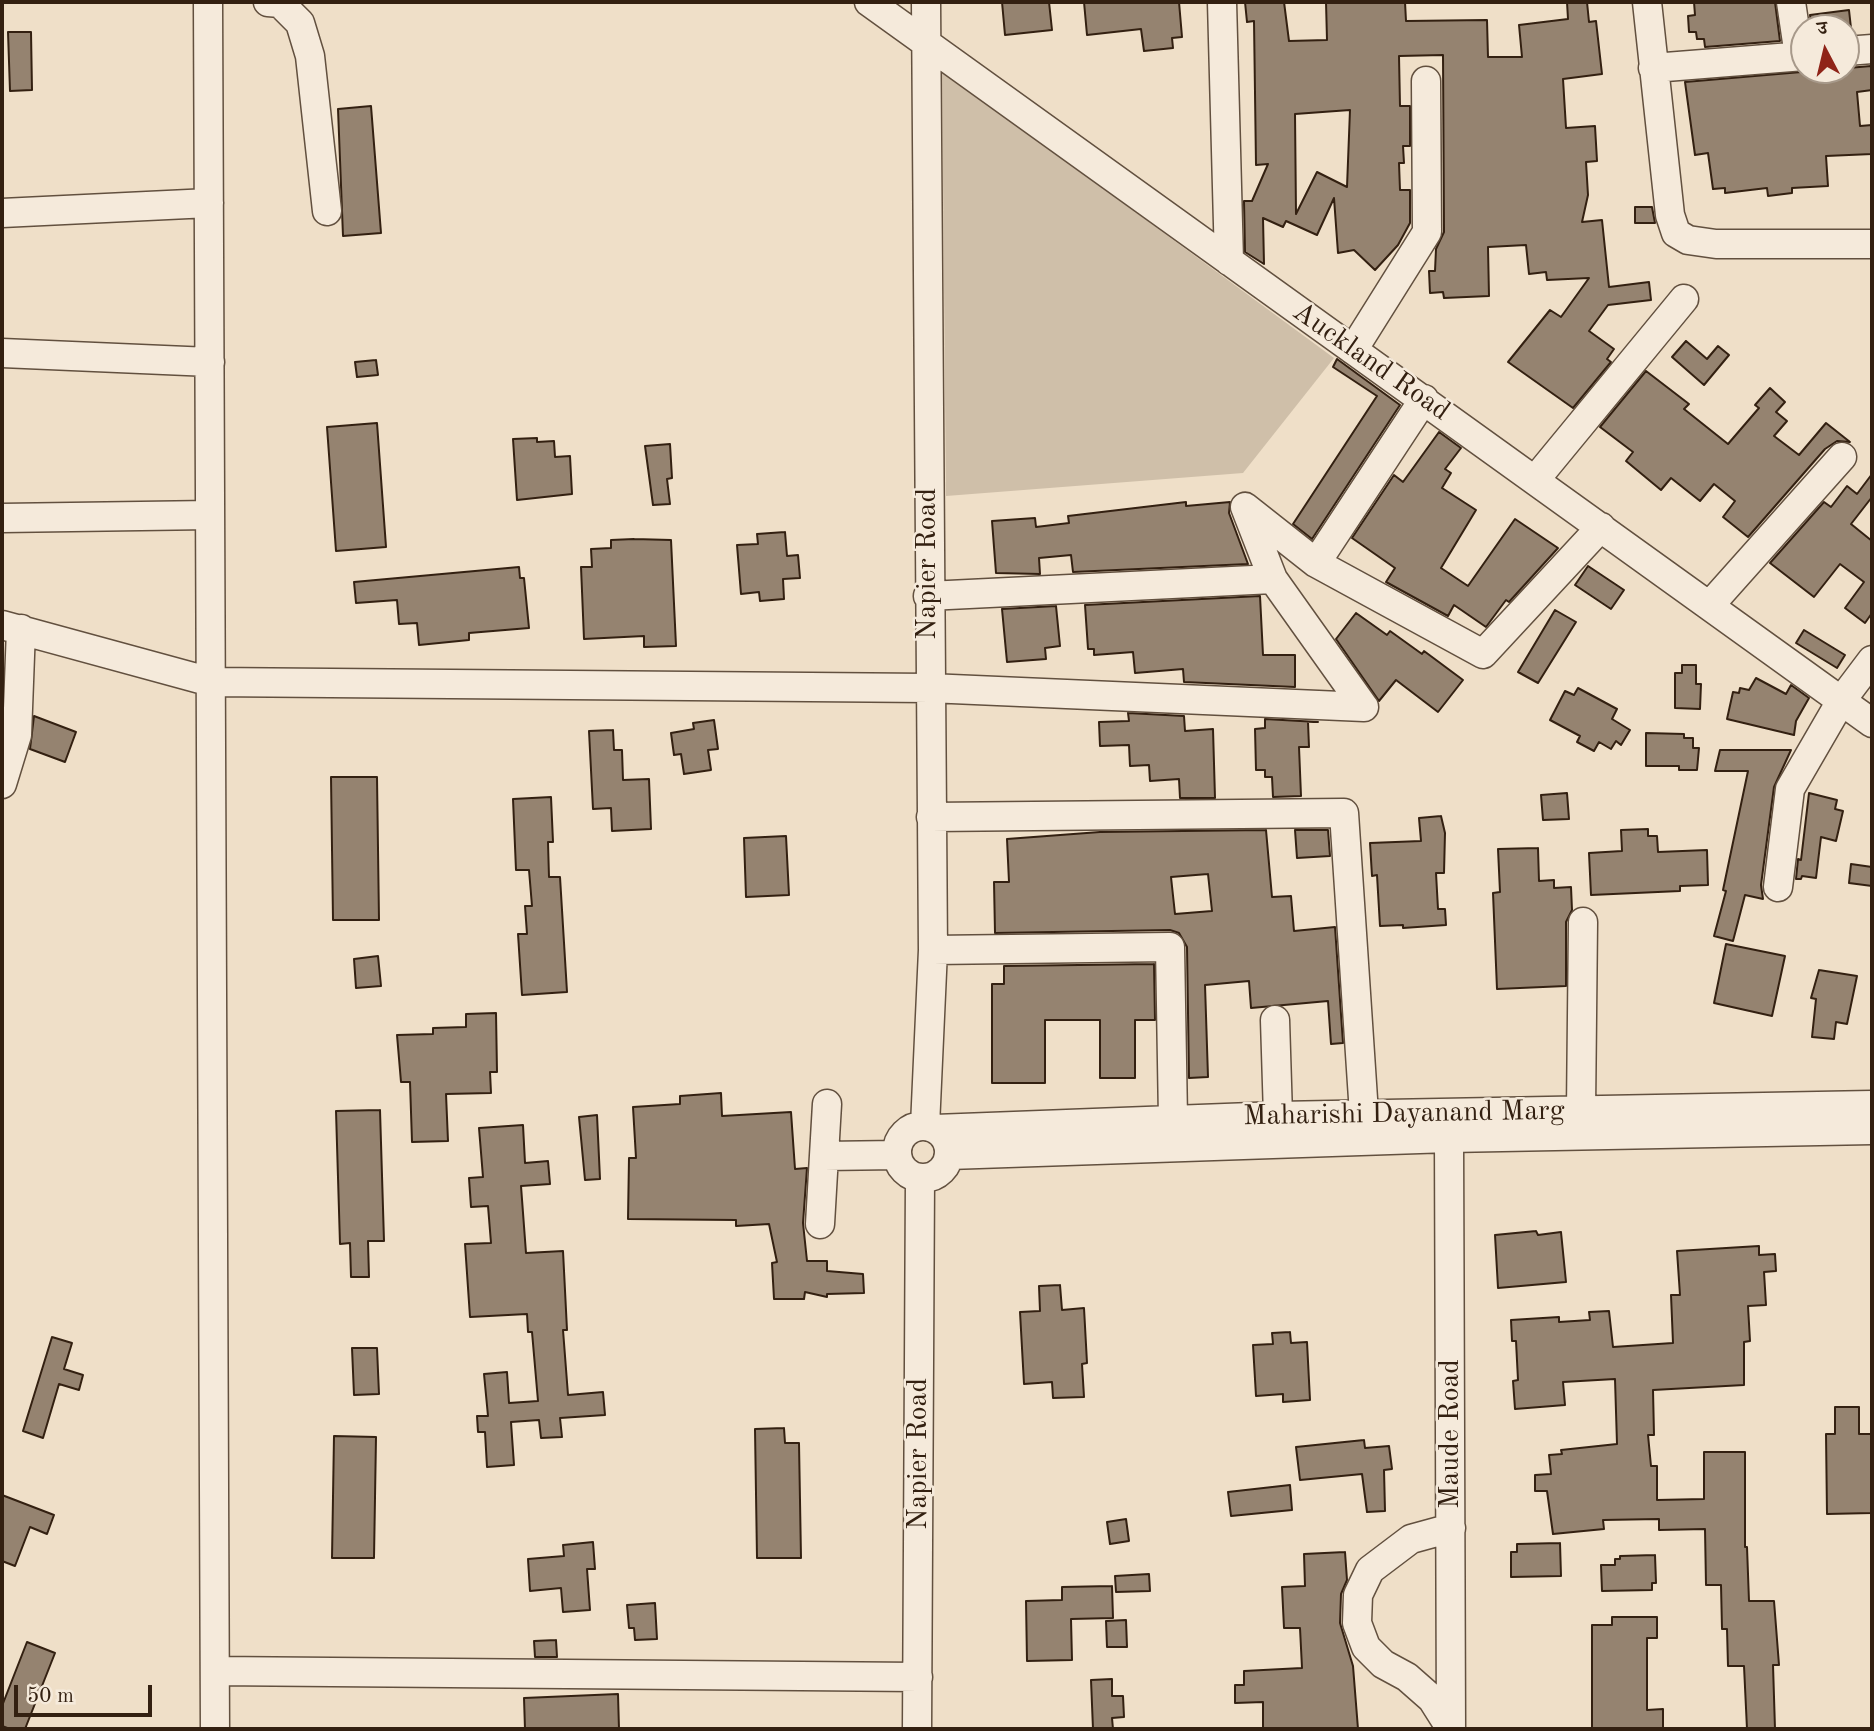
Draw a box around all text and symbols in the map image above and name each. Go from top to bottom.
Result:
north arrow [1790,14,1860,84]
text: उ [1817,20,1829,40]
street label: Auckland Road [1286,295,1456,429]
street label: Napier Road [911,488,945,640]
street label: Maharishi Dayanand Marg [1243,1094,1565,1134]
street label: Maude Road [1434,1359,1468,1509]
street label: Napier Road [902,1378,936,1530]
scale bar [18,1672,156,1716]
text: 50 m [27,1686,74,1707]

